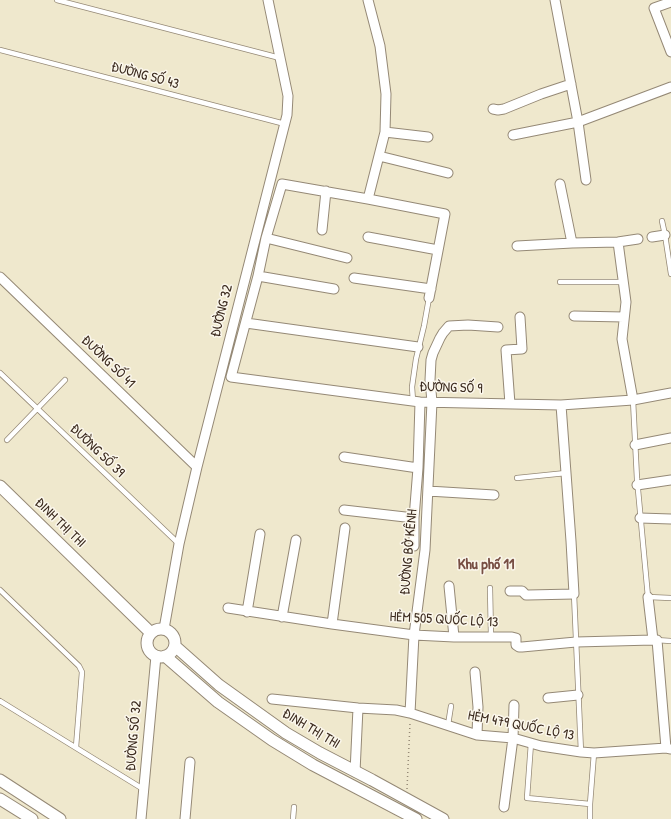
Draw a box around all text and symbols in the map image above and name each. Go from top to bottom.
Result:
street label: ĐƯỜNG SỐ 43 [109,59,181,93]
street label: ĐƯỜNG 32 [207,283,237,339]
street label: ĐƯỜNG SỐ 41 [78,332,138,392]
street label: ĐƯỜNG SỐ 9 [419,379,483,397]
street label: ĐƯỜNG SỐ 39 [66,421,128,481]
street label: ĐINH THỊ THI [31,495,89,551]
street label: ĐƯỜNG BỜ KÊNH [397,508,421,596]
district label: Khu phố 11 [458,556,514,574]
street label: HẺM 505 QUỐC LỘ 13 [389,609,499,631]
street label: ĐƯỜNG SỐ 32 [123,700,145,772]
street label: ĐINH THỊ THI [279,705,343,753]
street label: HẺM 479 QUỐC LỘ 13 [466,707,576,745]

